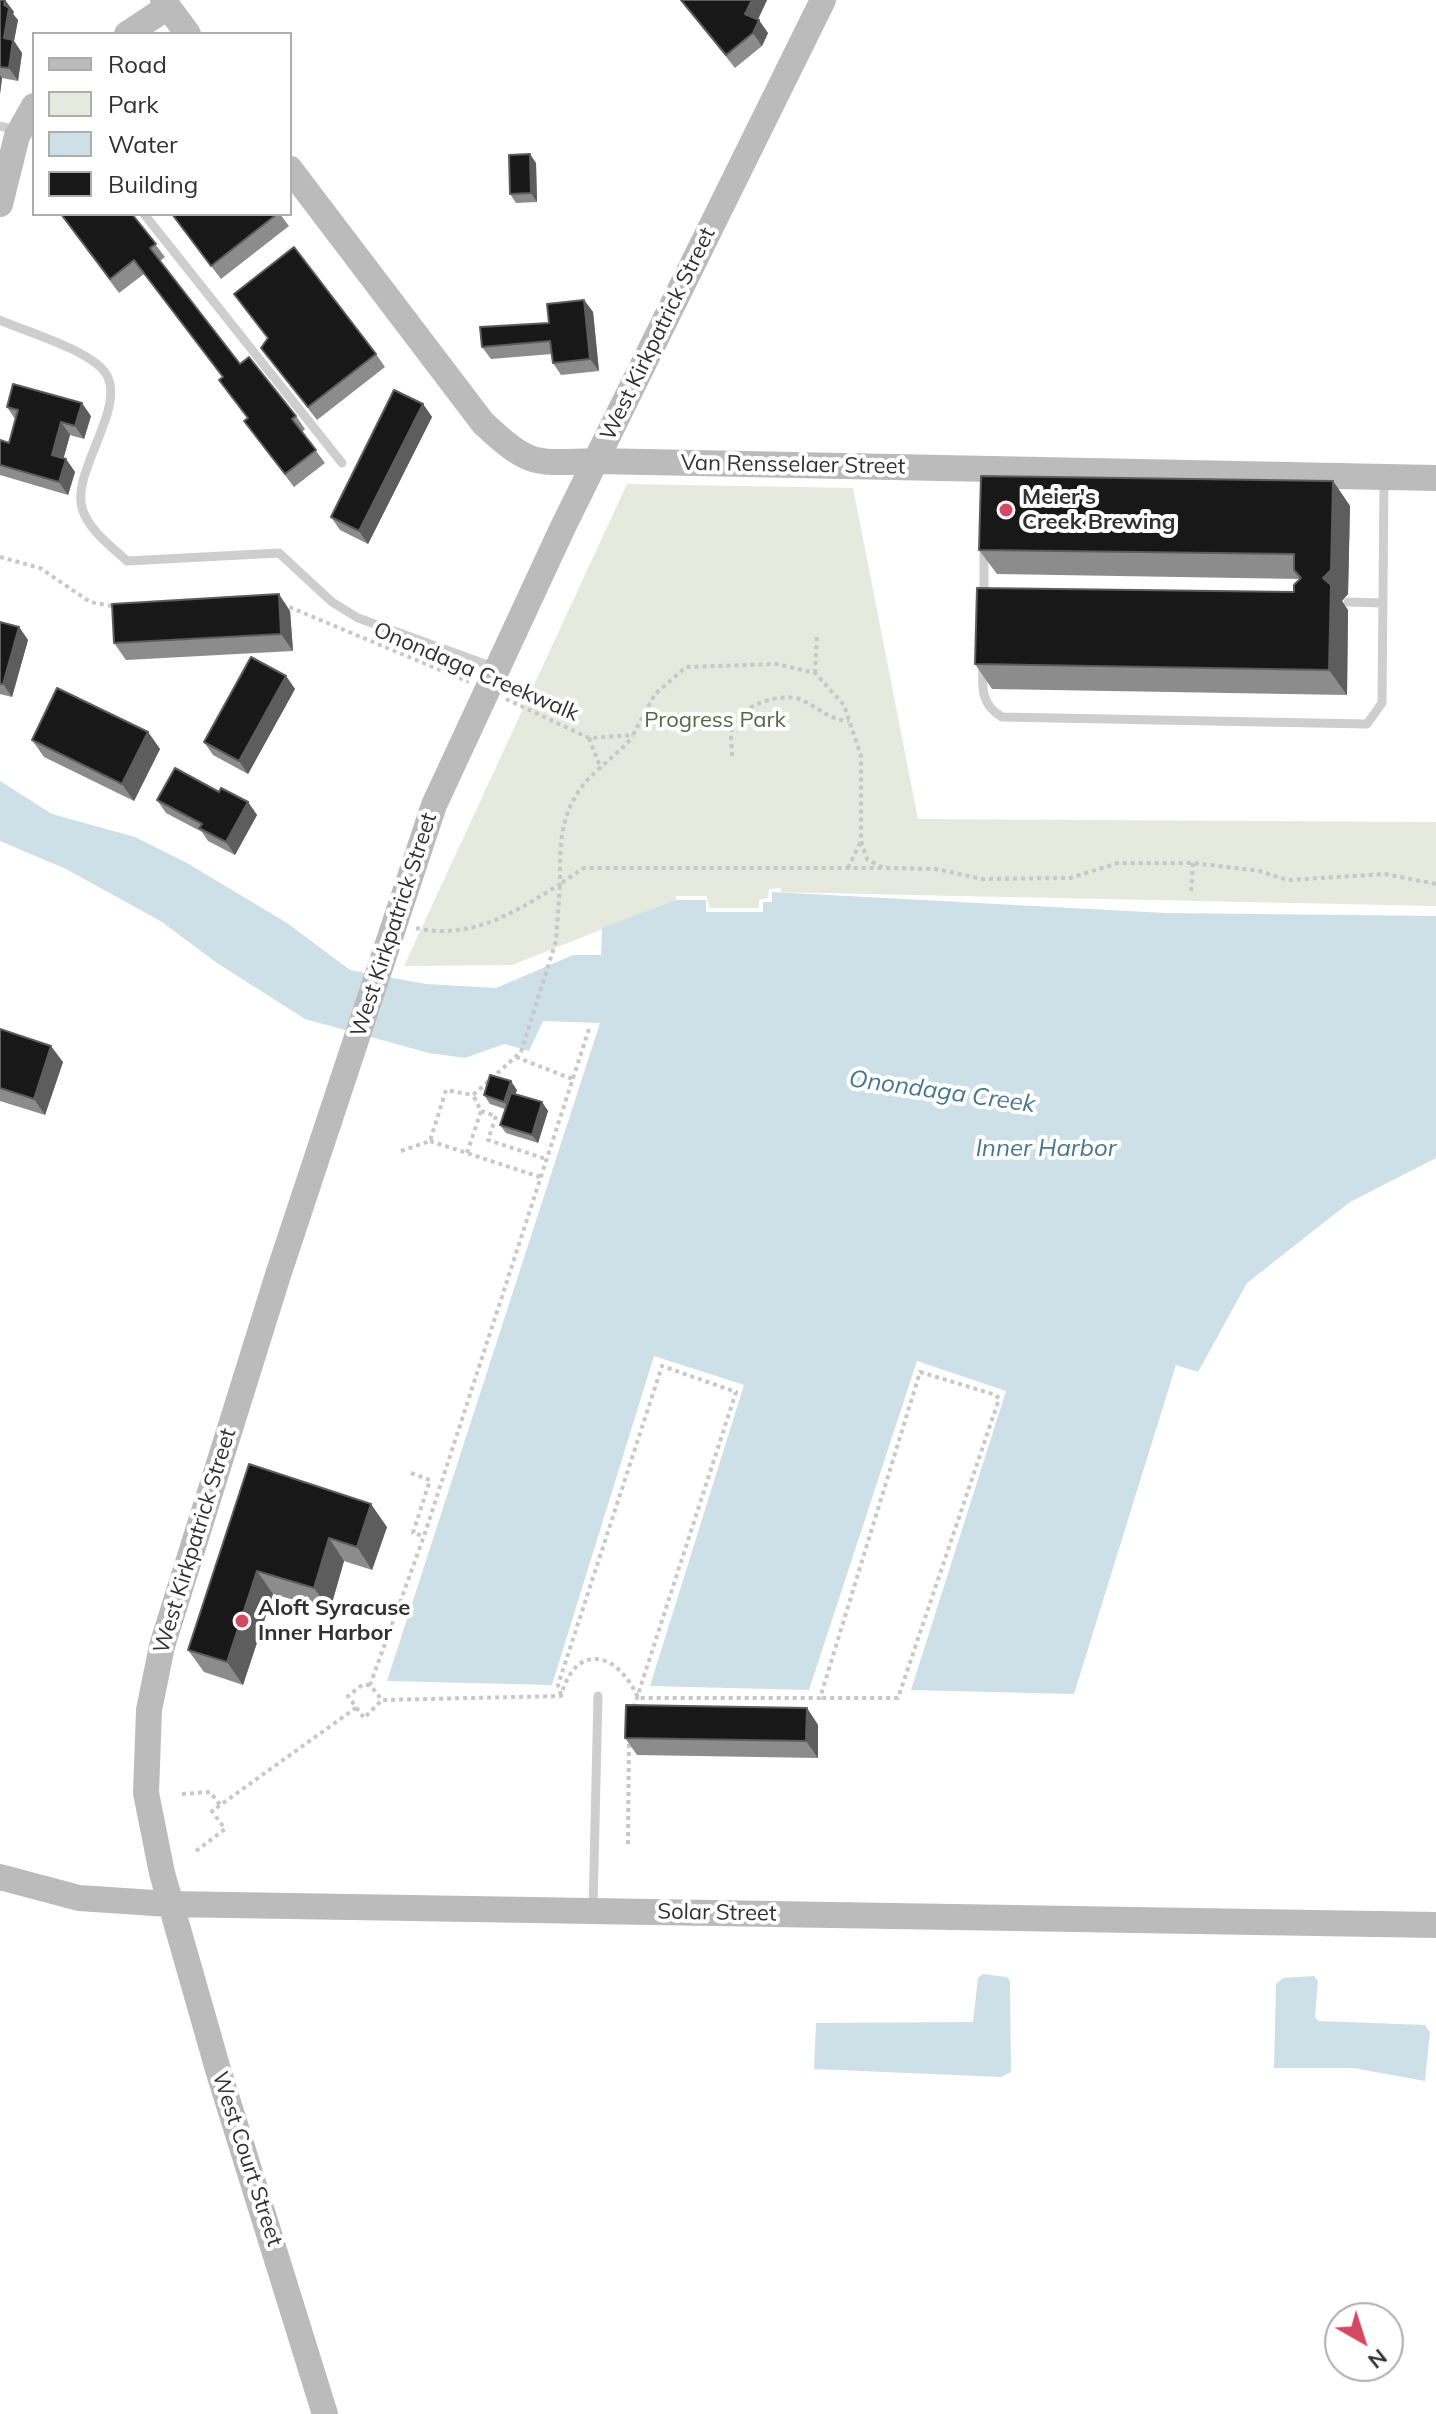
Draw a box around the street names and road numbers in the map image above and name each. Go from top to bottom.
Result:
street label: West Kirkpatrick Street [595,223,721,445]
street label: Van Rensselaer Street [681,450,905,480]
street label: Onondaga Creekwalk [369,617,583,727]
street label: West Kirkpatrick Street [345,810,443,1040]
street label: West Kirkpatrick Street [148,1425,242,1657]
street label: Solar Street [657,1899,777,1927]
street label: West Court Street [206,2068,288,2250]

